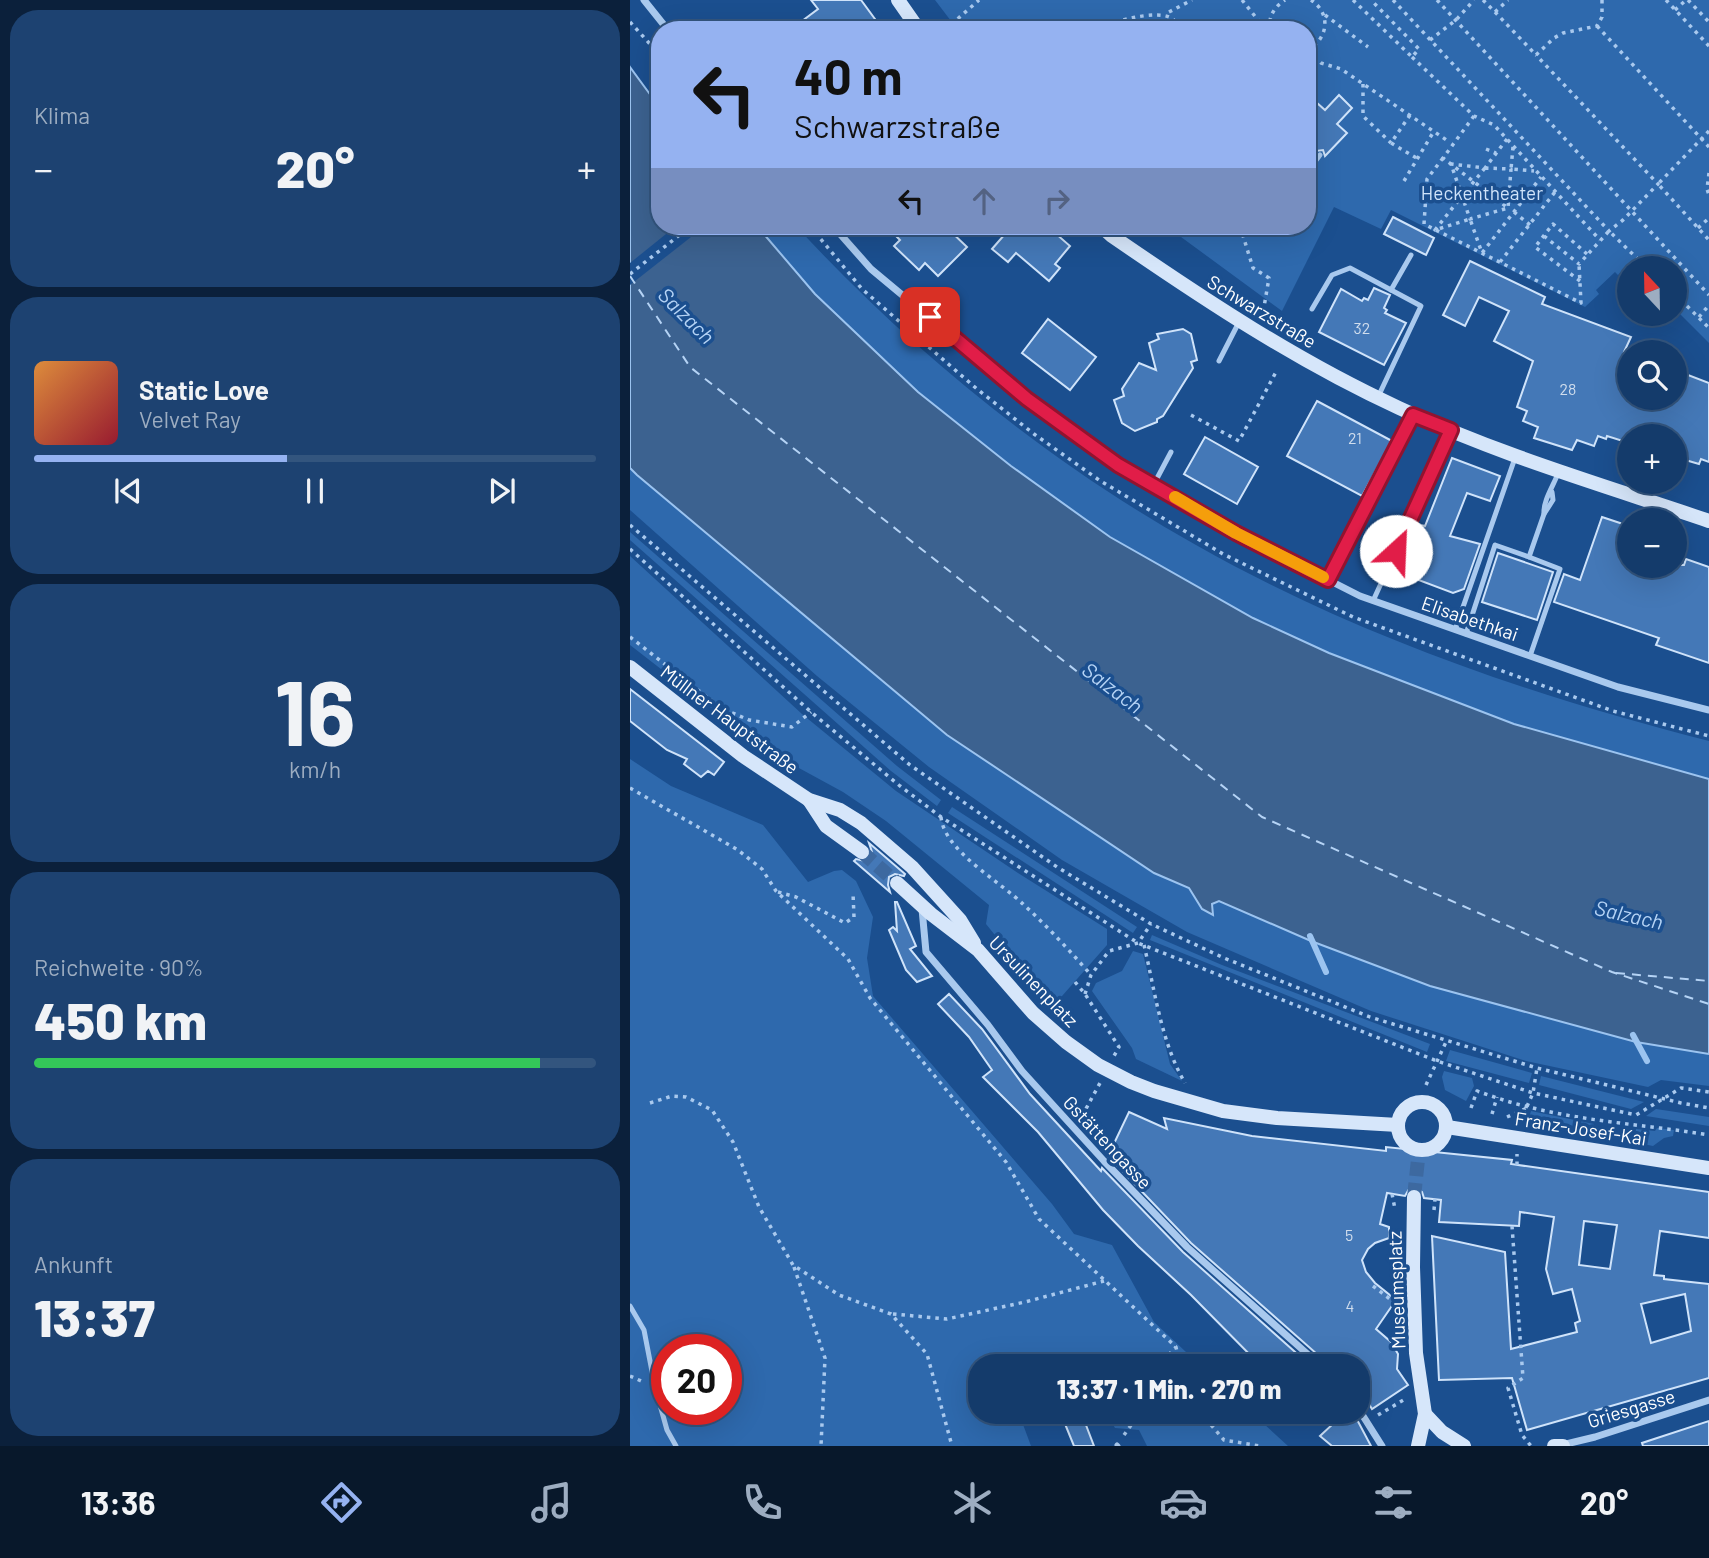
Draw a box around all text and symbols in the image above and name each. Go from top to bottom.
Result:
text: 40 m [794,46,902,105]
icon: left [679,49,770,140]
text: Klima [34,101,90,129]
text: Schwarzstraße [794,106,1001,144]
text: 20° [276,136,354,198]
text: − [34,145,53,191]
text: + [577,145,596,191]
park label: Heckentheater [1421,181,1543,204]
icon: left [892,182,930,220]
icon: ahead [965,182,1003,220]
icon: right [1038,182,1076,220]
north arrow [1617,256,1687,326]
map controls [1617,256,1687,578]
street label: Schwarzstraße [1203,269,1321,353]
water label: Salzach [654,282,720,348]
pin [900,287,960,347]
icon: arrive [911,298,949,336]
house number: 32 [1354,318,1370,337]
button: search [1617,340,1687,410]
text: Static Love [139,374,269,405]
house number: 28 [1560,379,1576,398]
text: Velvet Ray [139,405,241,433]
button: + [1617,424,1687,494]
house number: 21 [1348,428,1362,447]
icon: previous [109,472,147,510]
icon: pause [296,472,334,510]
icon: next [483,472,521,510]
button: − [1617,508,1687,578]
position arrow [1359,514,1433,588]
street label: Elisabethkai [1419,591,1521,645]
text: 16 [274,655,356,764]
water label: Salzach [1078,656,1148,718]
street label: Müllner Hauptstraße [657,660,803,778]
text: km/h [289,755,341,783]
water label: Salzach [1592,894,1666,934]
street label: Ursulinenplatz [985,931,1083,1031]
text: Reichweite · 90% [34,953,203,981]
text: 450 km [34,988,207,1050]
street label: Gstättengasse [1059,1091,1157,1193]
street label: Franz-Josef-Kai [1513,1106,1649,1150]
house number: 5 [1345,1225,1353,1244]
street label: Museumsplatz [1382,1231,1410,1349]
text: Ankunft [34,1250,113,1278]
text: 13:37 [34,1285,155,1347]
house number: 4 [1346,1296,1354,1315]
speed limit sign: 20 [651,1334,742,1425]
text: 13:37 · 1 Min. · 270 m [1057,1373,1281,1404]
street label: Griesgasse [1584,1384,1678,1432]
icon: directions [317,1478,366,1527]
icon: music [527,1478,576,1527]
icon: phone [738,1478,787,1527]
icon: climate [948,1478,997,1527]
icon: car [1159,1478,1208,1527]
icon: filters [1369,1478,1418,1527]
text: 13:36 [81,1483,155,1521]
text: 20° [1580,1483,1628,1521]

